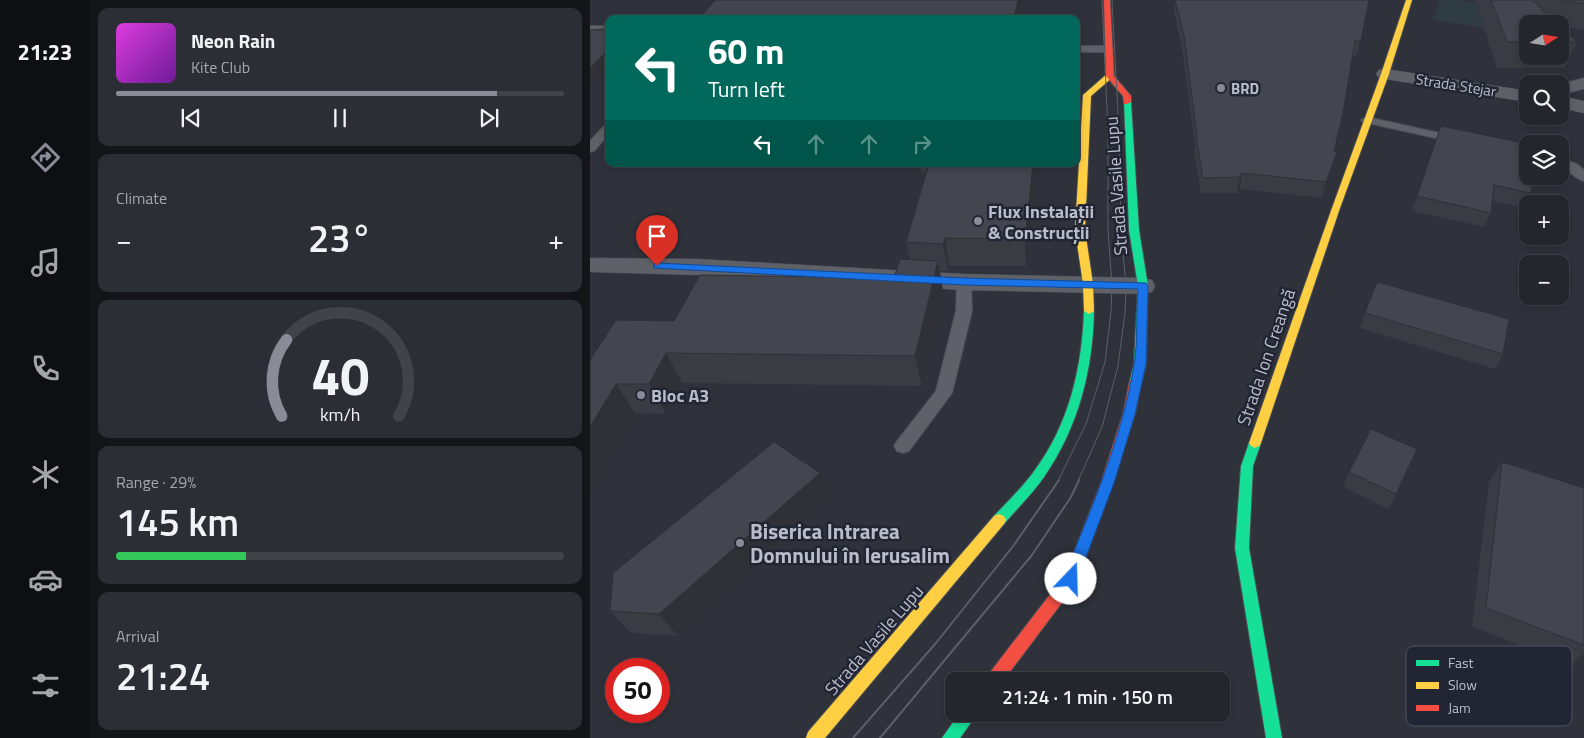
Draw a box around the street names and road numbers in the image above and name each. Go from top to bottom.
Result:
street label: Strada Stejar [1414,67,1498,103]
street label: Strada Vasile Lupu [1098,116,1134,256]
street label: Strada Ion Creangă [1230,285,1302,429]
street label: Strada Vasile Lupu [818,579,930,701]

